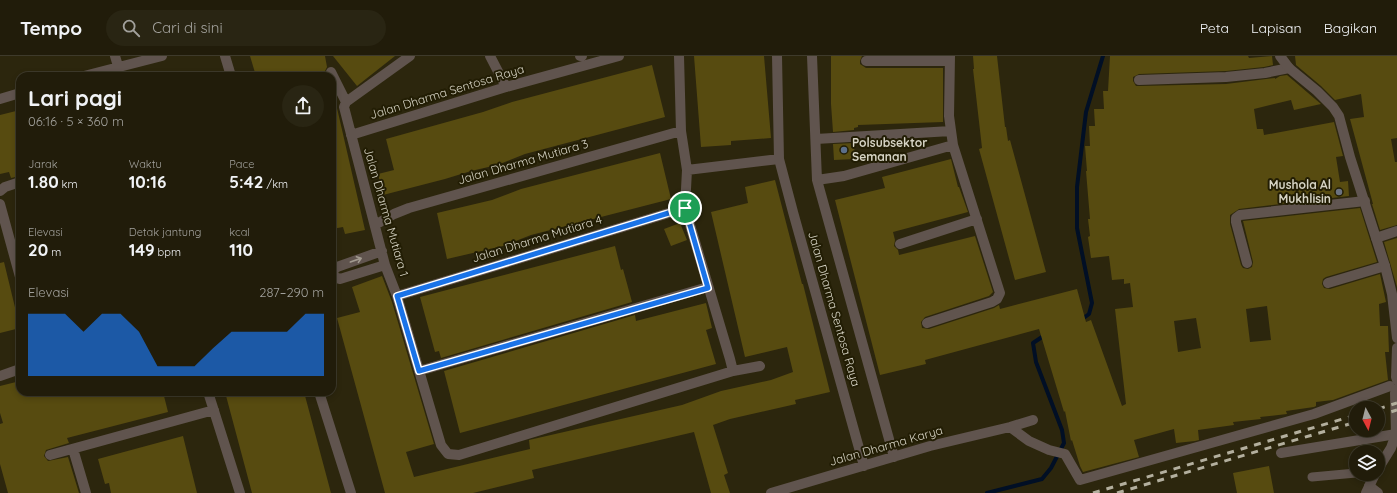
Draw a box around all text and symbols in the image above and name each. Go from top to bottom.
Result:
search box [106,10,386,46]
text: Tempo [20,16,82,40]
icon: search [120,17,142,39]
text: Cari di sini [152,18,223,37]
text: Peta [1200,19,1229,37]
text: Lapisan [1251,19,1302,37]
text: Bagikan [1324,19,1377,37]
street label: Jalan Dharma Sentosa Raya [368,61,526,122]
text: Lari pagi [28,84,122,112]
button: share [282,85,324,127]
text: 06:16 · 5 × 360 m [28,113,124,129]
place label: Polsubsektor Semanan [852,135,927,164]
street label: Jalan Dharma Mutiara 3 [456,136,590,187]
marker: Polsubsektor Semanan [839,145,849,155]
street label: Jalan Dharma Mutiara 1 [361,146,412,278]
text: Jarak [28,157,58,171]
text: Waktu [129,157,162,171]
text: Pace [229,157,254,171]
text: 1.80 [28,171,59,192]
text: 10:16 [129,171,166,192]
text: 5:42 [229,171,263,192]
text: km [59,177,78,191]
text: /km [263,177,288,191]
place label: Mushola Al Mukhlisin [1269,177,1331,206]
marker: Mushola Al Mukhlisin [1334,187,1344,197]
pin [668,191,702,225]
icon: arrive [674,197,696,219]
street label: Jalan Dharma Mutiara 4 [470,212,604,265]
text: Elevasi [28,225,63,239]
text: Detak jantung [129,225,201,239]
text: kcal [229,225,250,239]
street label: Jalan Dharma Sentosa Raya [805,230,864,388]
text: 20 [28,239,48,260]
text: 149 [129,239,155,260]
text: 110 [229,239,253,260]
text: m [48,245,61,259]
text: bpm [155,245,181,259]
one-way arrow [350,256,362,264]
text: Elevasi [28,284,69,300]
text: 287–290 m [259,284,324,300]
north arrow [1349,401,1385,437]
map controls [1349,401,1385,481]
street label: Jalan Dharma Karya [827,422,944,469]
button: layers [1349,445,1385,481]

